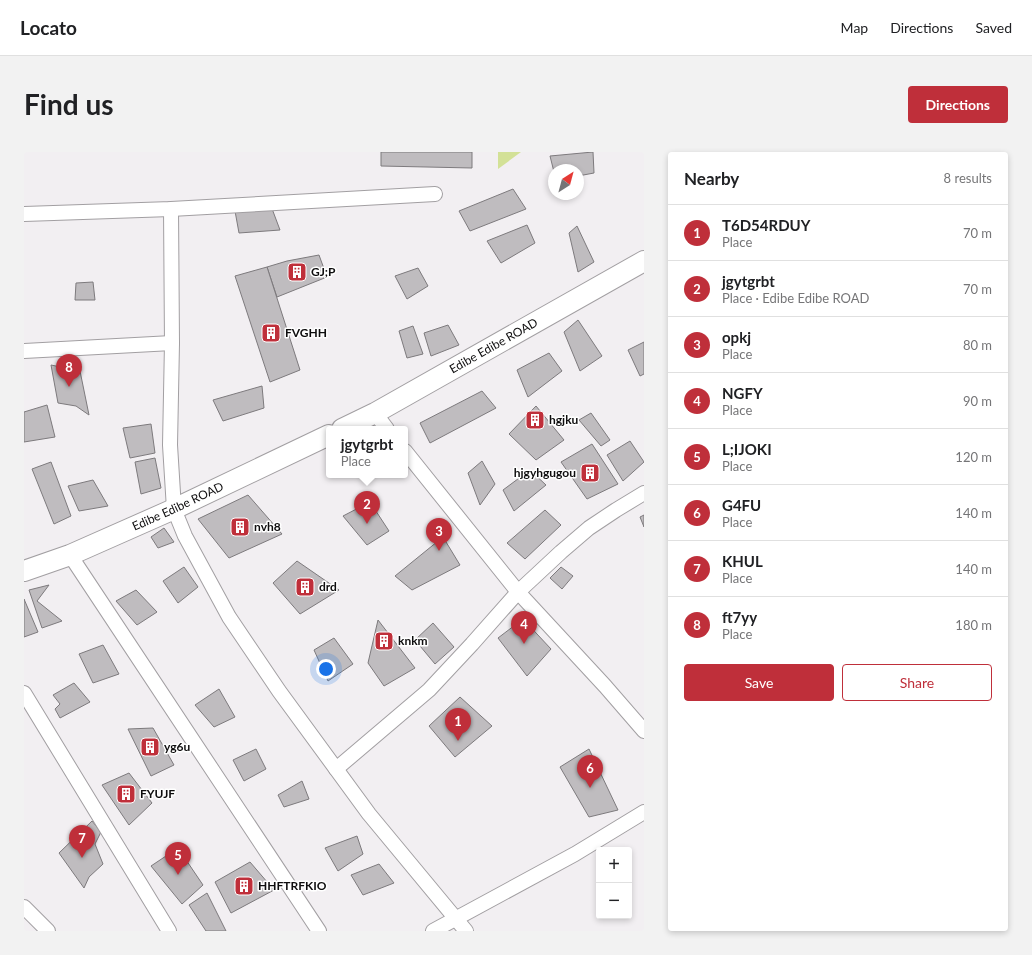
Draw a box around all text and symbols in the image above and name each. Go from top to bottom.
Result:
text: Locato [20,16,77,39]
text: Map [841,19,868,36]
text: Directions [890,19,953,36]
text: Saved [975,19,1012,36]
button: Directions [908,86,1008,123]
text: Find us [24,87,114,121]
north arrow [548,164,584,200]
text: Nearby [684,168,739,189]
text: 8 results [944,170,992,186]
text: T6D54RDUY [722,216,810,234]
text: 1 [693,225,701,241]
text: 70 m [963,225,992,241]
text: Place [722,234,752,250]
building icon: GJ;P [286,261,308,283]
place label: GJ;P [311,264,336,279]
text: jgytgrbt [722,272,775,290]
text: 2 [693,281,701,297]
text: 70 m [963,281,992,297]
text: Place · Edibe Edibe ROAD [722,290,869,306]
street label: Edibe Edibe ROAD [447,315,540,376]
building icon: FVGHH [260,322,282,344]
place label: FVGHH [285,325,327,340]
text: opkj [722,328,751,346]
text: 3 [693,337,701,353]
text: 80 m [963,337,992,353]
text: Place [722,346,752,362]
pin: 8 [56,354,82,387]
text: NGFY [722,384,763,402]
text: 4 [693,393,701,409]
text: 90 m [963,393,992,409]
text: Place [722,402,752,418]
building icon: hgjku [524,409,546,431]
place label: hgjku [549,412,579,427]
popup [326,426,408,478]
text: jgytgrbt [341,435,393,453]
text: L;IJOKI [722,440,772,458]
text: 5 [693,449,701,465]
text: 120 m [955,449,992,465]
text: Place [341,453,371,469]
text: Place [722,458,752,474]
building icon: hjgyhgugou [579,462,601,484]
place label: hjgyhgugou [514,465,576,480]
street label: Edibe Edibe ROAD [130,478,226,534]
pin: 2 [354,491,380,524]
text: G4FU [722,496,761,514]
text: 6 [693,505,701,521]
text: 140 m [955,505,992,521]
text: Place [722,514,752,530]
building icon: nvh8 [229,516,251,538]
pin: 3 [426,518,452,551]
place label: nvh8 [254,519,281,534]
text: KHUL [722,552,763,570]
text: 7 [693,561,701,577]
text: 140 m [955,561,992,577]
text: Place [722,570,752,586]
building icon: drd [294,576,316,598]
place label: drd [319,579,337,594]
text: ft7yy [722,608,757,626]
pin: 4 [511,611,537,644]
text: 8 [693,617,701,633]
text: 180 m [955,617,992,633]
text: Place [722,626,752,642]
building icon: knkm [373,630,395,652]
place label: knkm [398,633,428,648]
your location [316,659,336,679]
button: Save [684,664,834,701]
button: Share [842,664,992,701]
pin: 1 [445,708,471,741]
building icon: yg6u [139,736,161,758]
place label: yg6u [164,739,190,754]
pin: 6 [577,755,603,788]
building icon: FYUJF [115,783,137,805]
place label: FYUJF [140,786,175,801]
pin: 7 [69,825,95,858]
pin: 5 [165,842,191,875]
map controls [596,847,632,919]
button: + [596,847,632,883]
building icon: HHFTRFKIO [233,875,255,897]
place label: HHFTRFKIO [258,878,327,893]
button: − [596,883,632,919]

